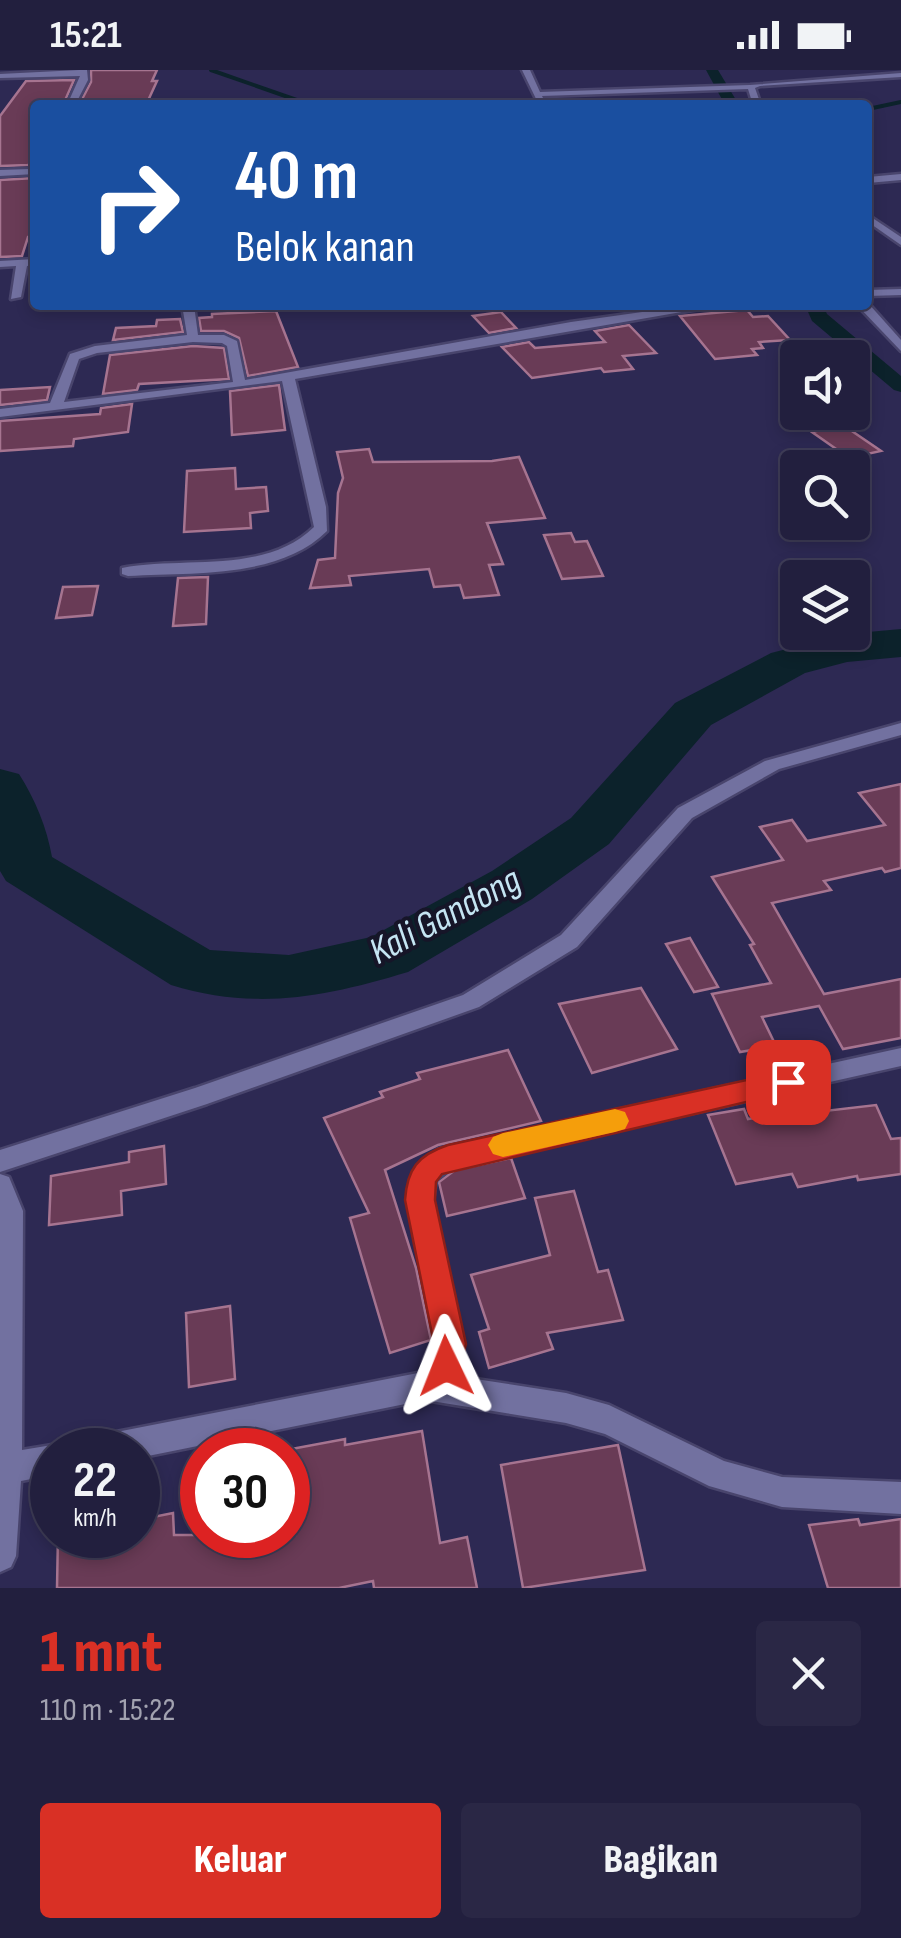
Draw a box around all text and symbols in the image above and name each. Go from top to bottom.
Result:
text: 15:21 [50,13,122,58]
text: 40 m [235,135,358,219]
icon: right [70,140,200,270]
text: Belok kanan [235,220,415,275]
map controls [780,340,870,650]
button: sound [780,340,870,430]
button: search [780,450,870,540]
button: layers [780,560,870,650]
water label: Kali Gandong [362,857,529,974]
pin [746,1040,831,1125]
icon: arrive [761,1055,816,1110]
position arrow [394,1314,498,1418]
speed limit sign: 30 [180,1428,310,1558]
text: 22 [73,1451,117,1511]
text: km/h [73,1503,117,1534]
text: 1 mnt [40,1617,162,1689]
button: close [756,1621,861,1726]
text: 110 m · 15:22 [40,1691,175,1730]
button: Keluar [40,1803,441,1918]
button: Bagikan [461,1803,861,1918]

